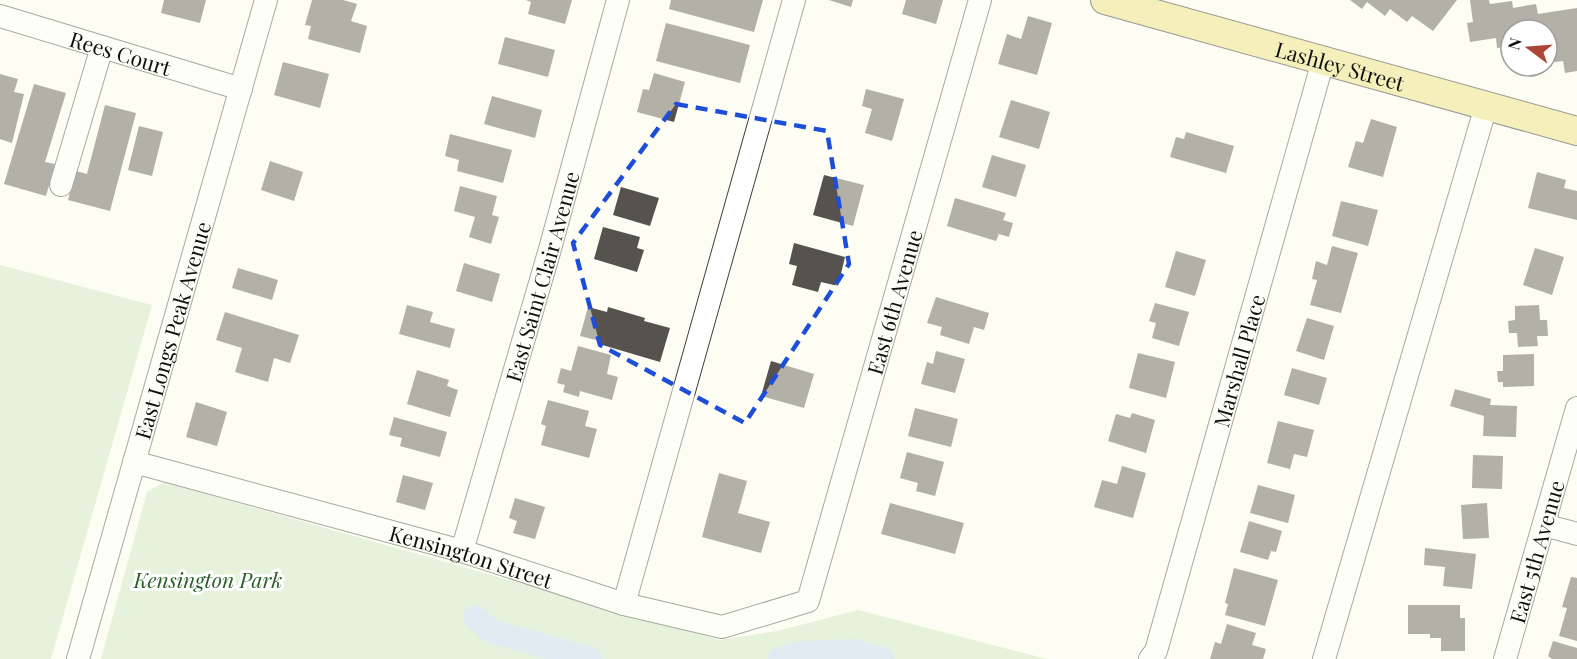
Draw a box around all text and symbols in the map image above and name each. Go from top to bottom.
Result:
north arrow [1499,18,1559,78]
street label: Rees Court [67,24,175,81]
street label: Lashley Street [1273,34,1408,97]
text: N [1502,35,1526,52]
street label: East Saint Clair Avenue [498,168,585,385]
street label: East Longs Peak Avenue [127,218,216,442]
street label: East 6th Avenue [860,226,928,378]
street label: Marshall Place [1206,291,1270,430]
street label: East 5th Avenue [1502,477,1570,626]
street label: Kensington Street [387,518,557,594]
park label: Kensington Park [133,565,282,593]

